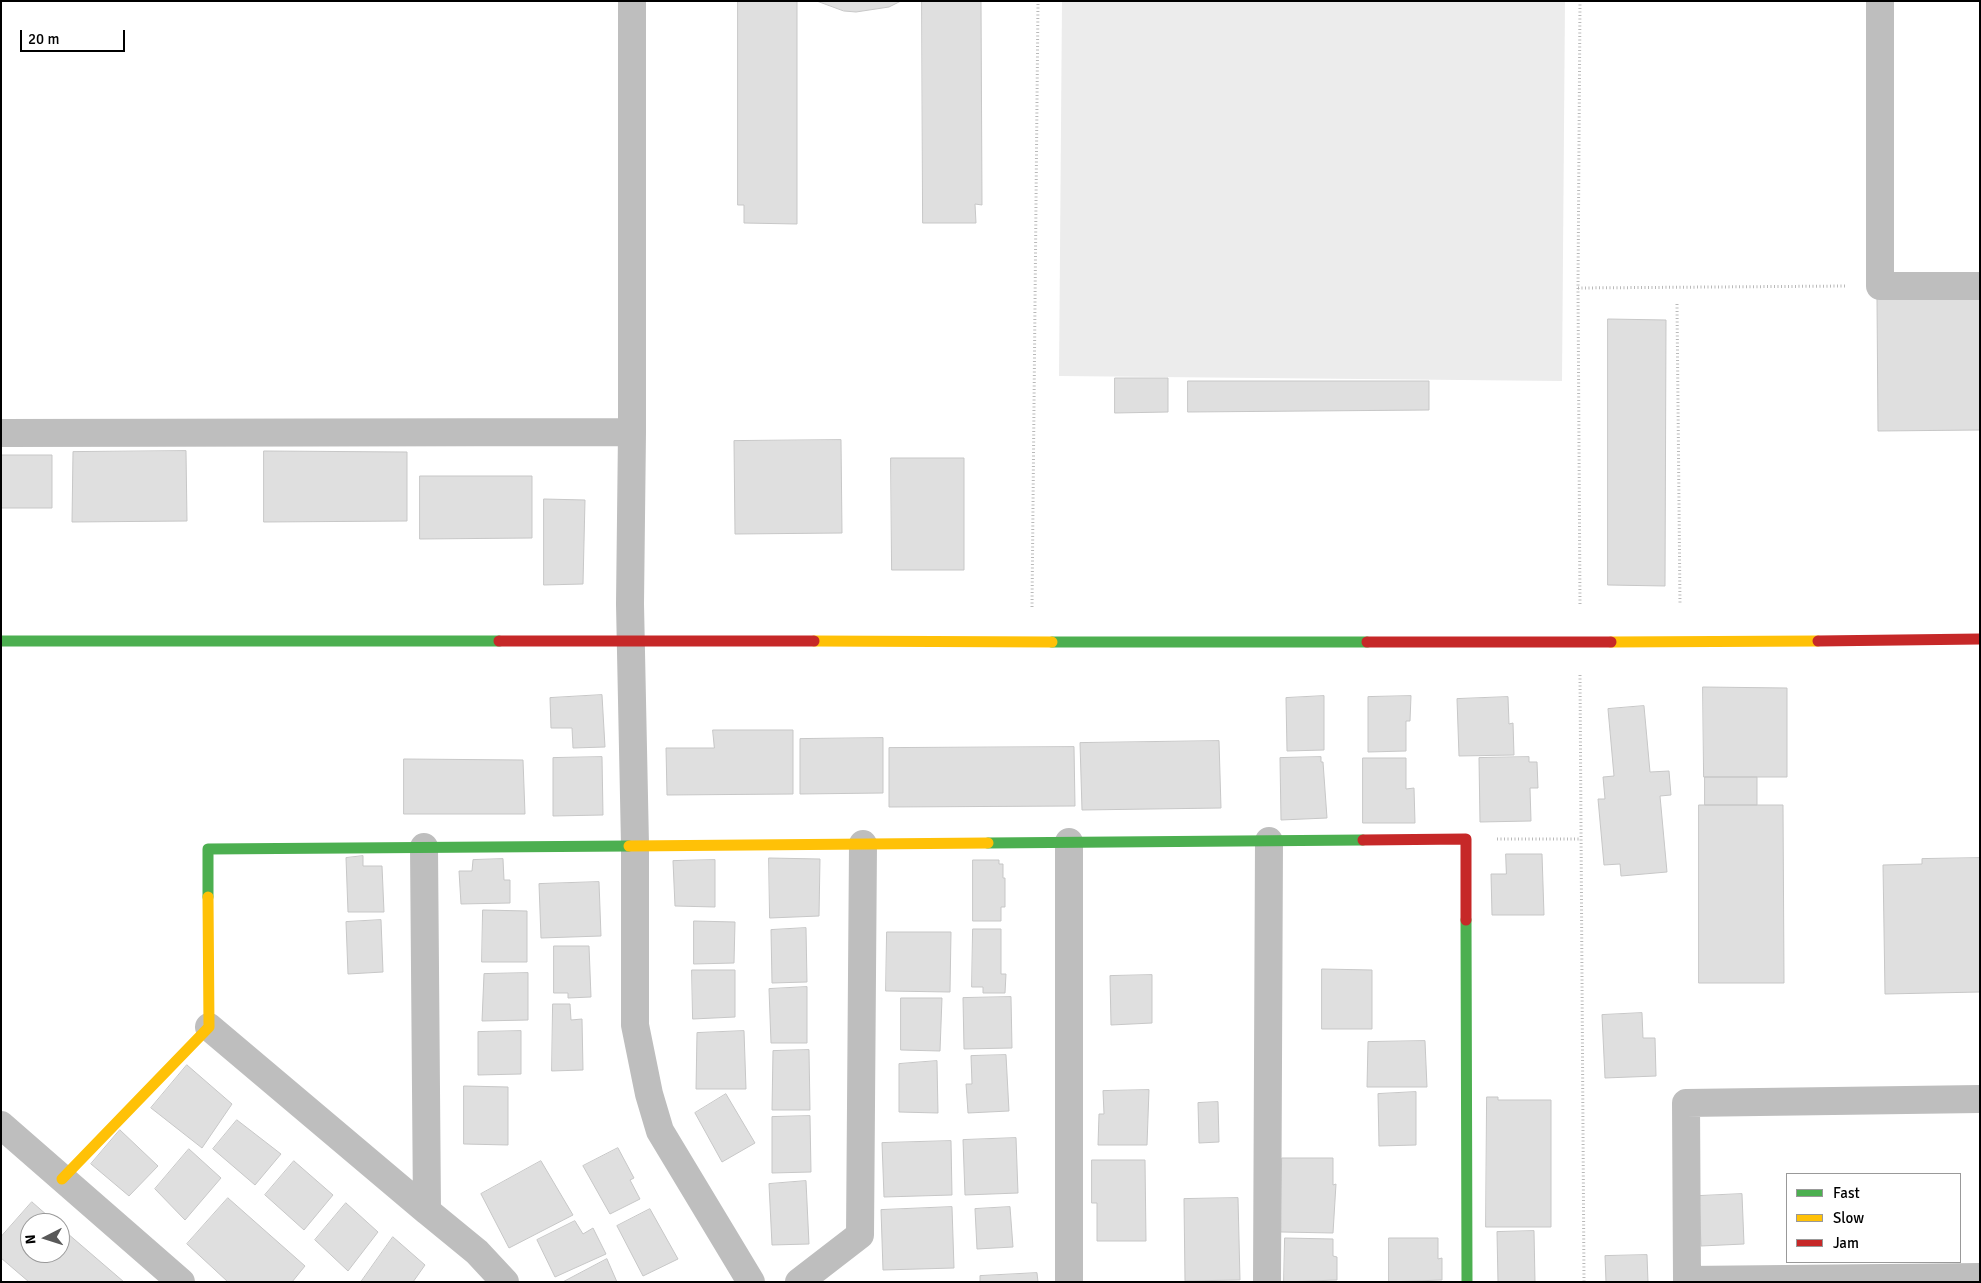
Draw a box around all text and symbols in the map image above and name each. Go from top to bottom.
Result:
scale bar [22,20,128,52]
text: 20 m [28,30,59,48]
legend [1786,1173,1961,1263]
text: Fast [1833,1184,1860,1202]
text: Slow [1833,1209,1864,1227]
north arrow [20,1213,70,1263]
text: N [22,1234,39,1245]
text: Jam [1833,1234,1859,1252]

